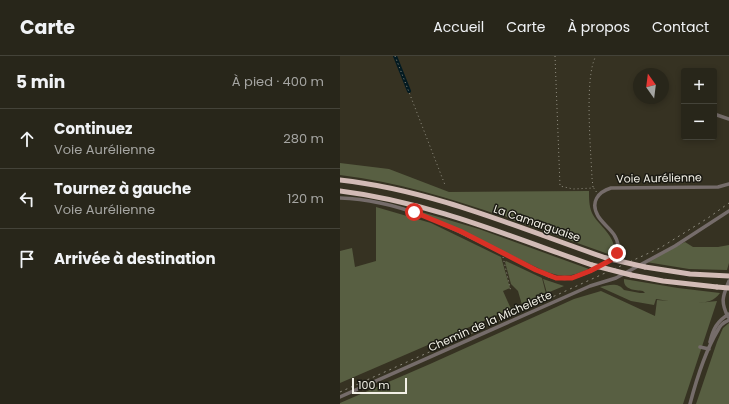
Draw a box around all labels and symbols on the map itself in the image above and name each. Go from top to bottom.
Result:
north arrow [633,68,669,104]
street label: Voie Aurélienne [616,169,702,187]
street label: La Camarguaise [491,201,583,245]
route start [405,203,423,221]
route end [608,244,626,262]
street label: Chemin de la Michelette [426,286,554,356]
scale bar [352,376,407,395]

